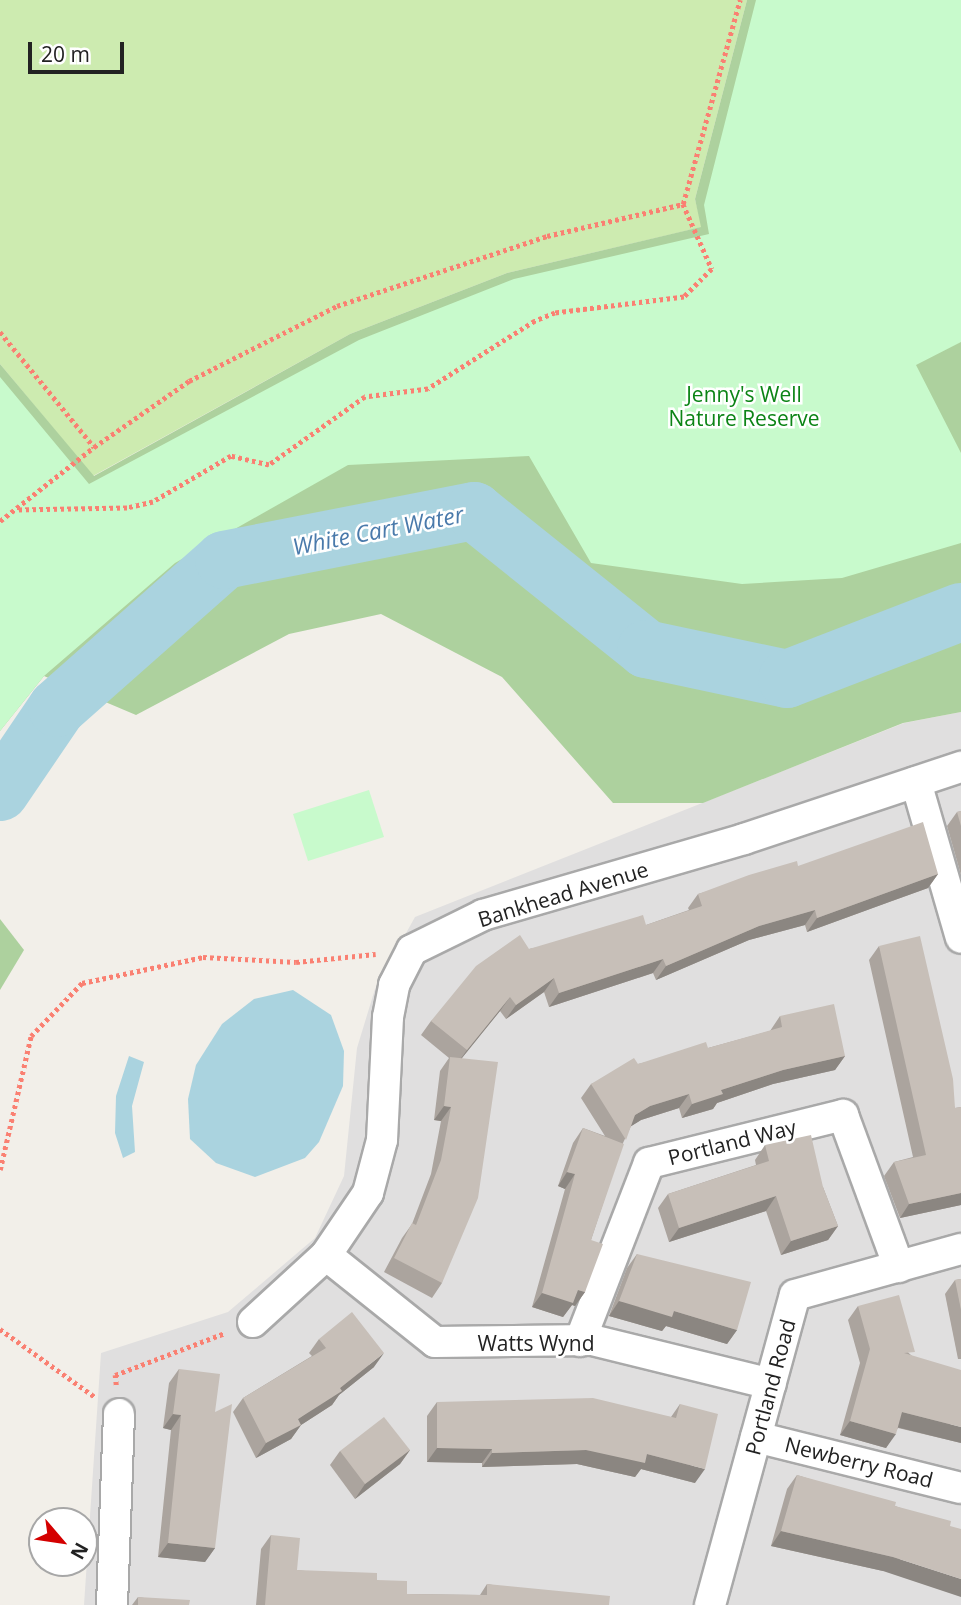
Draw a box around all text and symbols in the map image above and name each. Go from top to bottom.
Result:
scale bar [32,28,128,72]
text: 20 m [41,40,90,68]
park label: Jenny's Well Nature Reserve [668,381,820,431]
water label: White Cart Water [290,500,466,560]
street label: Bankhead Avenue [475,856,651,932]
street label: Portland Way [665,1114,799,1170]
street label: Portland Road [740,1316,800,1458]
street label: Watts Wynd [477,1330,595,1356]
street label: Newberry Road [782,1431,936,1493]
north arrow [28,1507,98,1577]
text: N [65,1538,95,1564]

